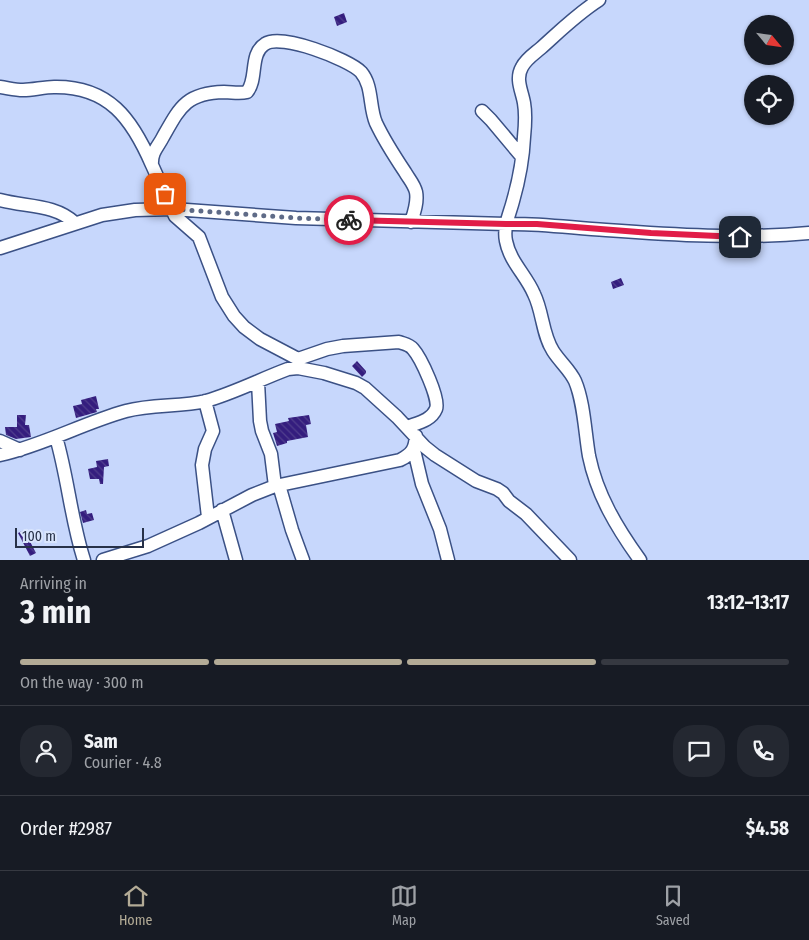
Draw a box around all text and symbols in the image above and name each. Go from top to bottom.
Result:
north arrow [744,15,794,65]
map controls [744,15,794,125]
button: locate [744,75,794,125]
pin [144,173,186,215]
icon: bag [151,180,179,208]
courier [324,195,374,245]
icon: bike [335,206,363,234]
pin [719,216,761,258]
icon: home [726,223,754,251]
scale bar [15,525,144,548]
text: 100 m [22,528,56,545]
text: Arriving in [20,574,87,593]
text: 13:12–13:17 [707,591,789,614]
text: 3 min [20,593,91,631]
text: On the way · 300 m [20,673,143,692]
button: person [20,725,72,777]
button: chat [673,725,725,777]
button: phone [737,725,789,777]
text: Sam [84,730,118,753]
text: Courier · 4.8 [84,753,162,772]
text: Order #2987 [20,817,112,840]
text: $4.58 [746,817,789,840]
tab: Home [119,882,152,929]
tab: Map [390,882,418,929]
tab: Saved [656,882,690,929]

